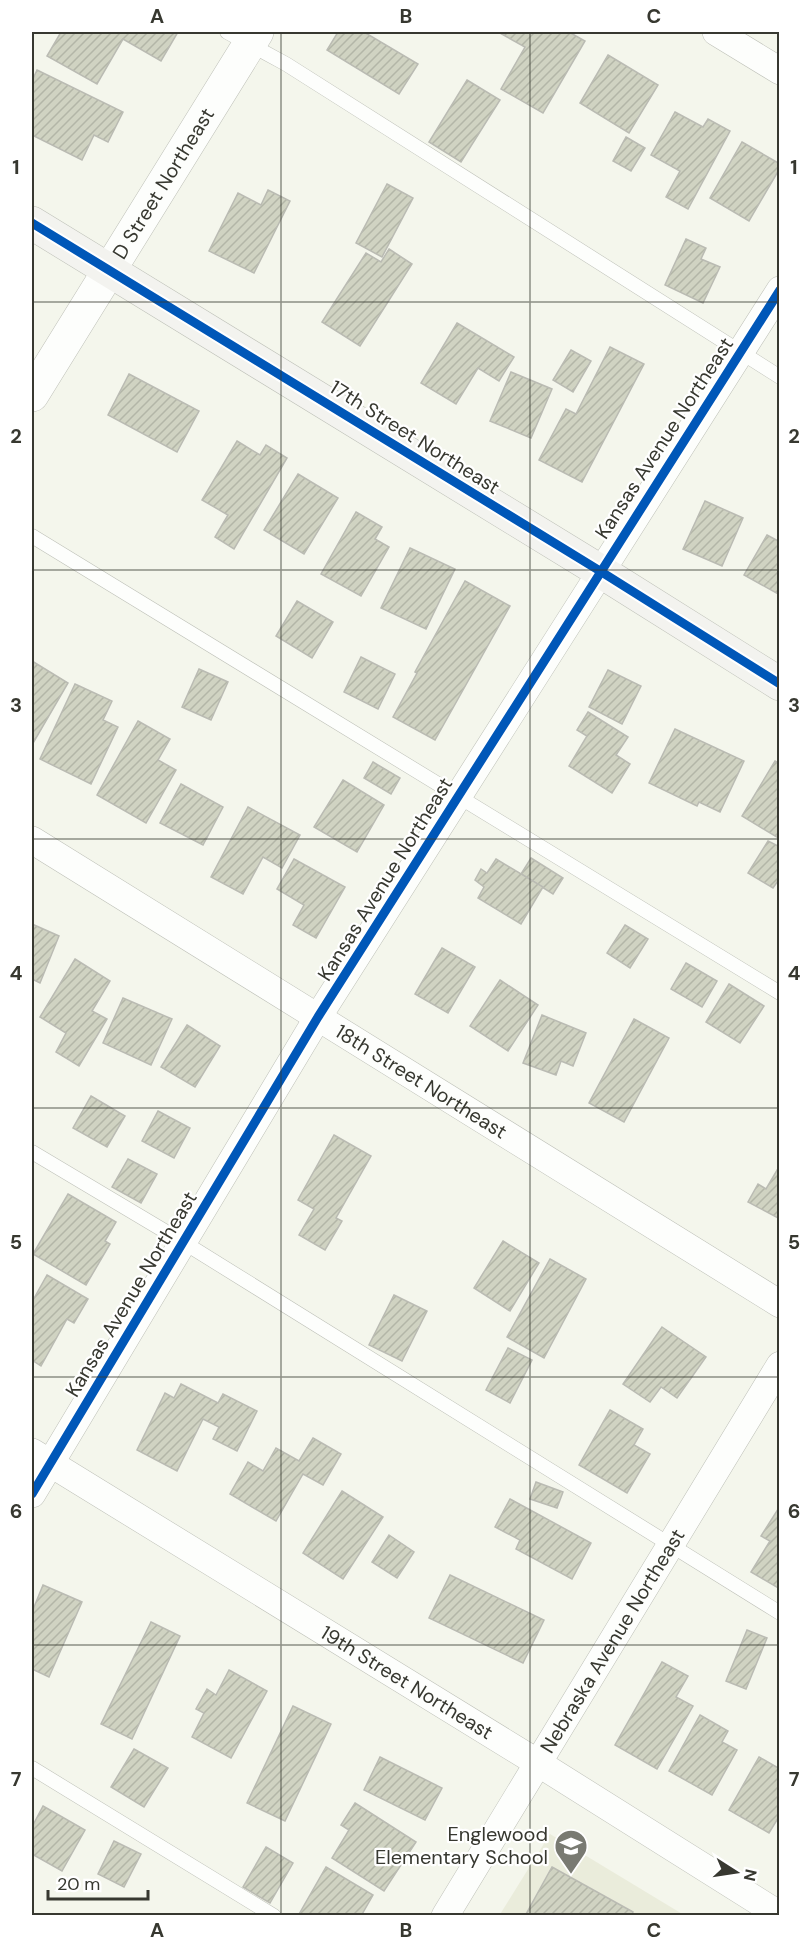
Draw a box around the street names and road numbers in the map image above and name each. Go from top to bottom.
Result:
street label: D Street Northeast [106,103,220,264]
street label: Kansas Avenue Northeast [589,332,739,544]
street label: 17th Street Northeast [325,374,505,500]
street label: Kansas Avenue Northeast [312,772,458,986]
street label: 18th Street Northeast [331,1018,512,1145]
street label: Kansas Avenue Northeast [59,1186,203,1402]
street label: Nebraska Avenue Northeast [534,1524,690,1758]
street label: 19th Street Northeast [316,1620,498,1745]

